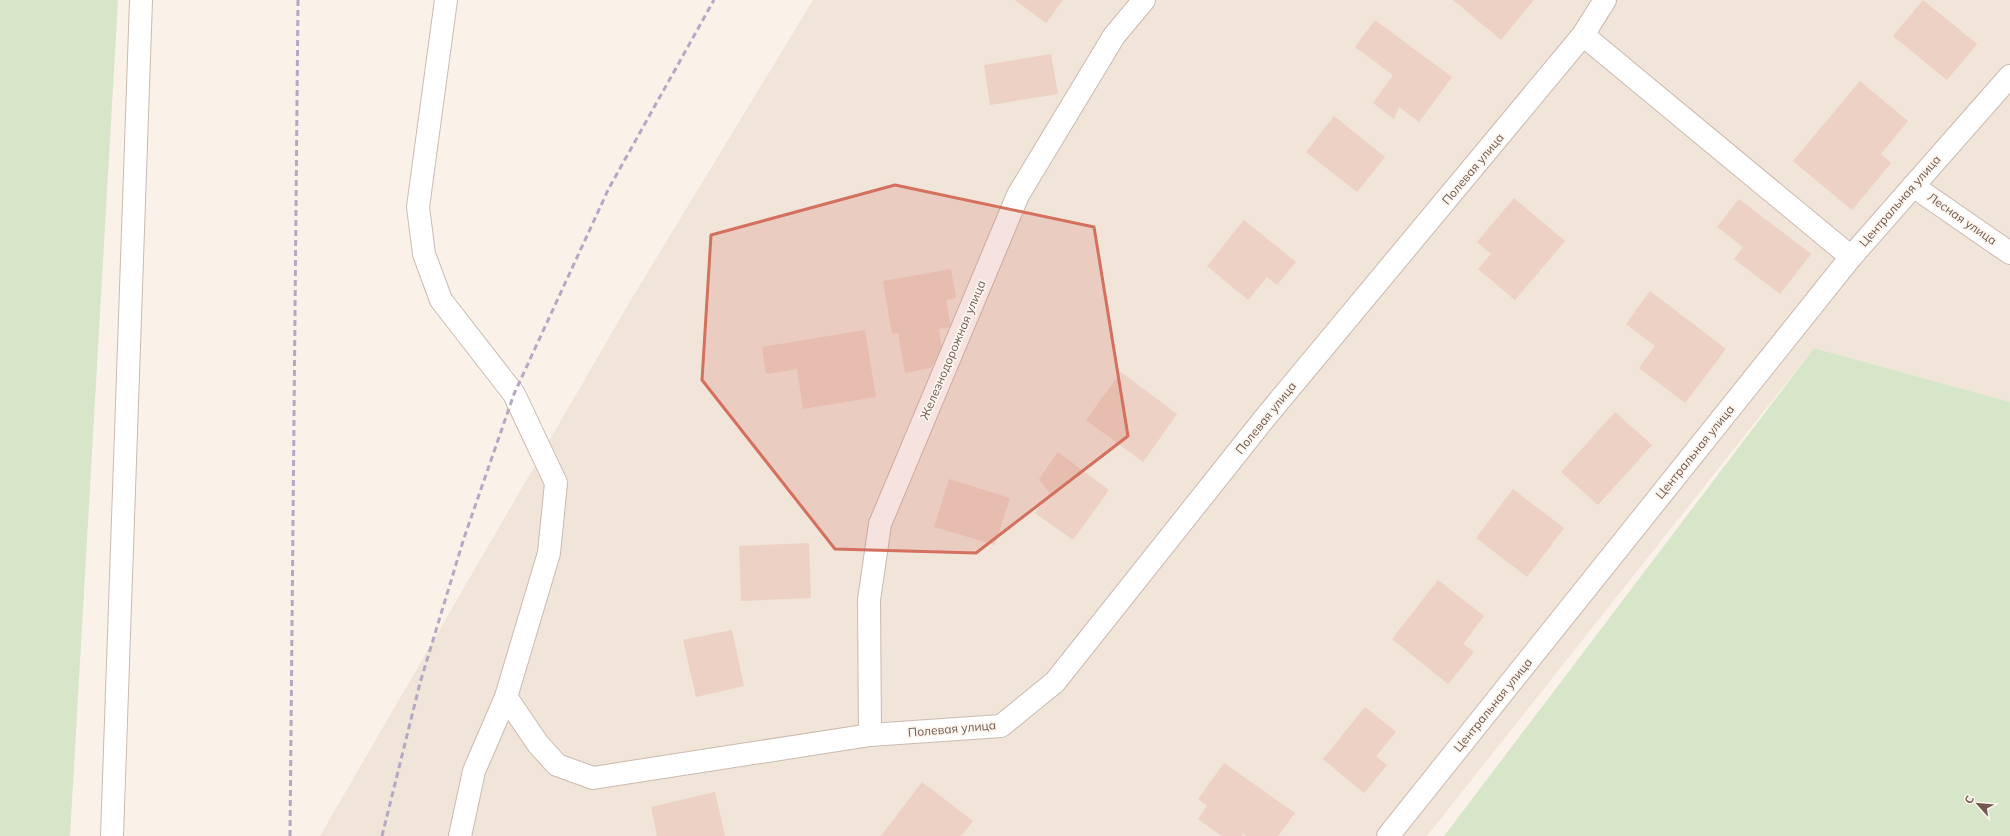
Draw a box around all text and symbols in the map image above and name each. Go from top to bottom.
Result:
street label: Полевая улица [1438,130,1507,207]
street label: Центральная улица [1856,152,1943,250]
street label: Лесная улица [1925,189,2000,248]
street label: Железнодорожная улица [916,278,989,422]
street label: Полевая улица [1232,379,1299,457]
street label: Центральная улица [1652,402,1737,502]
street label: Центральная улица [1450,655,1535,755]
street label: Полевая улица [907,717,997,740]
north arrow [1958,784,1998,824]
text: С [1961,793,1977,806]

